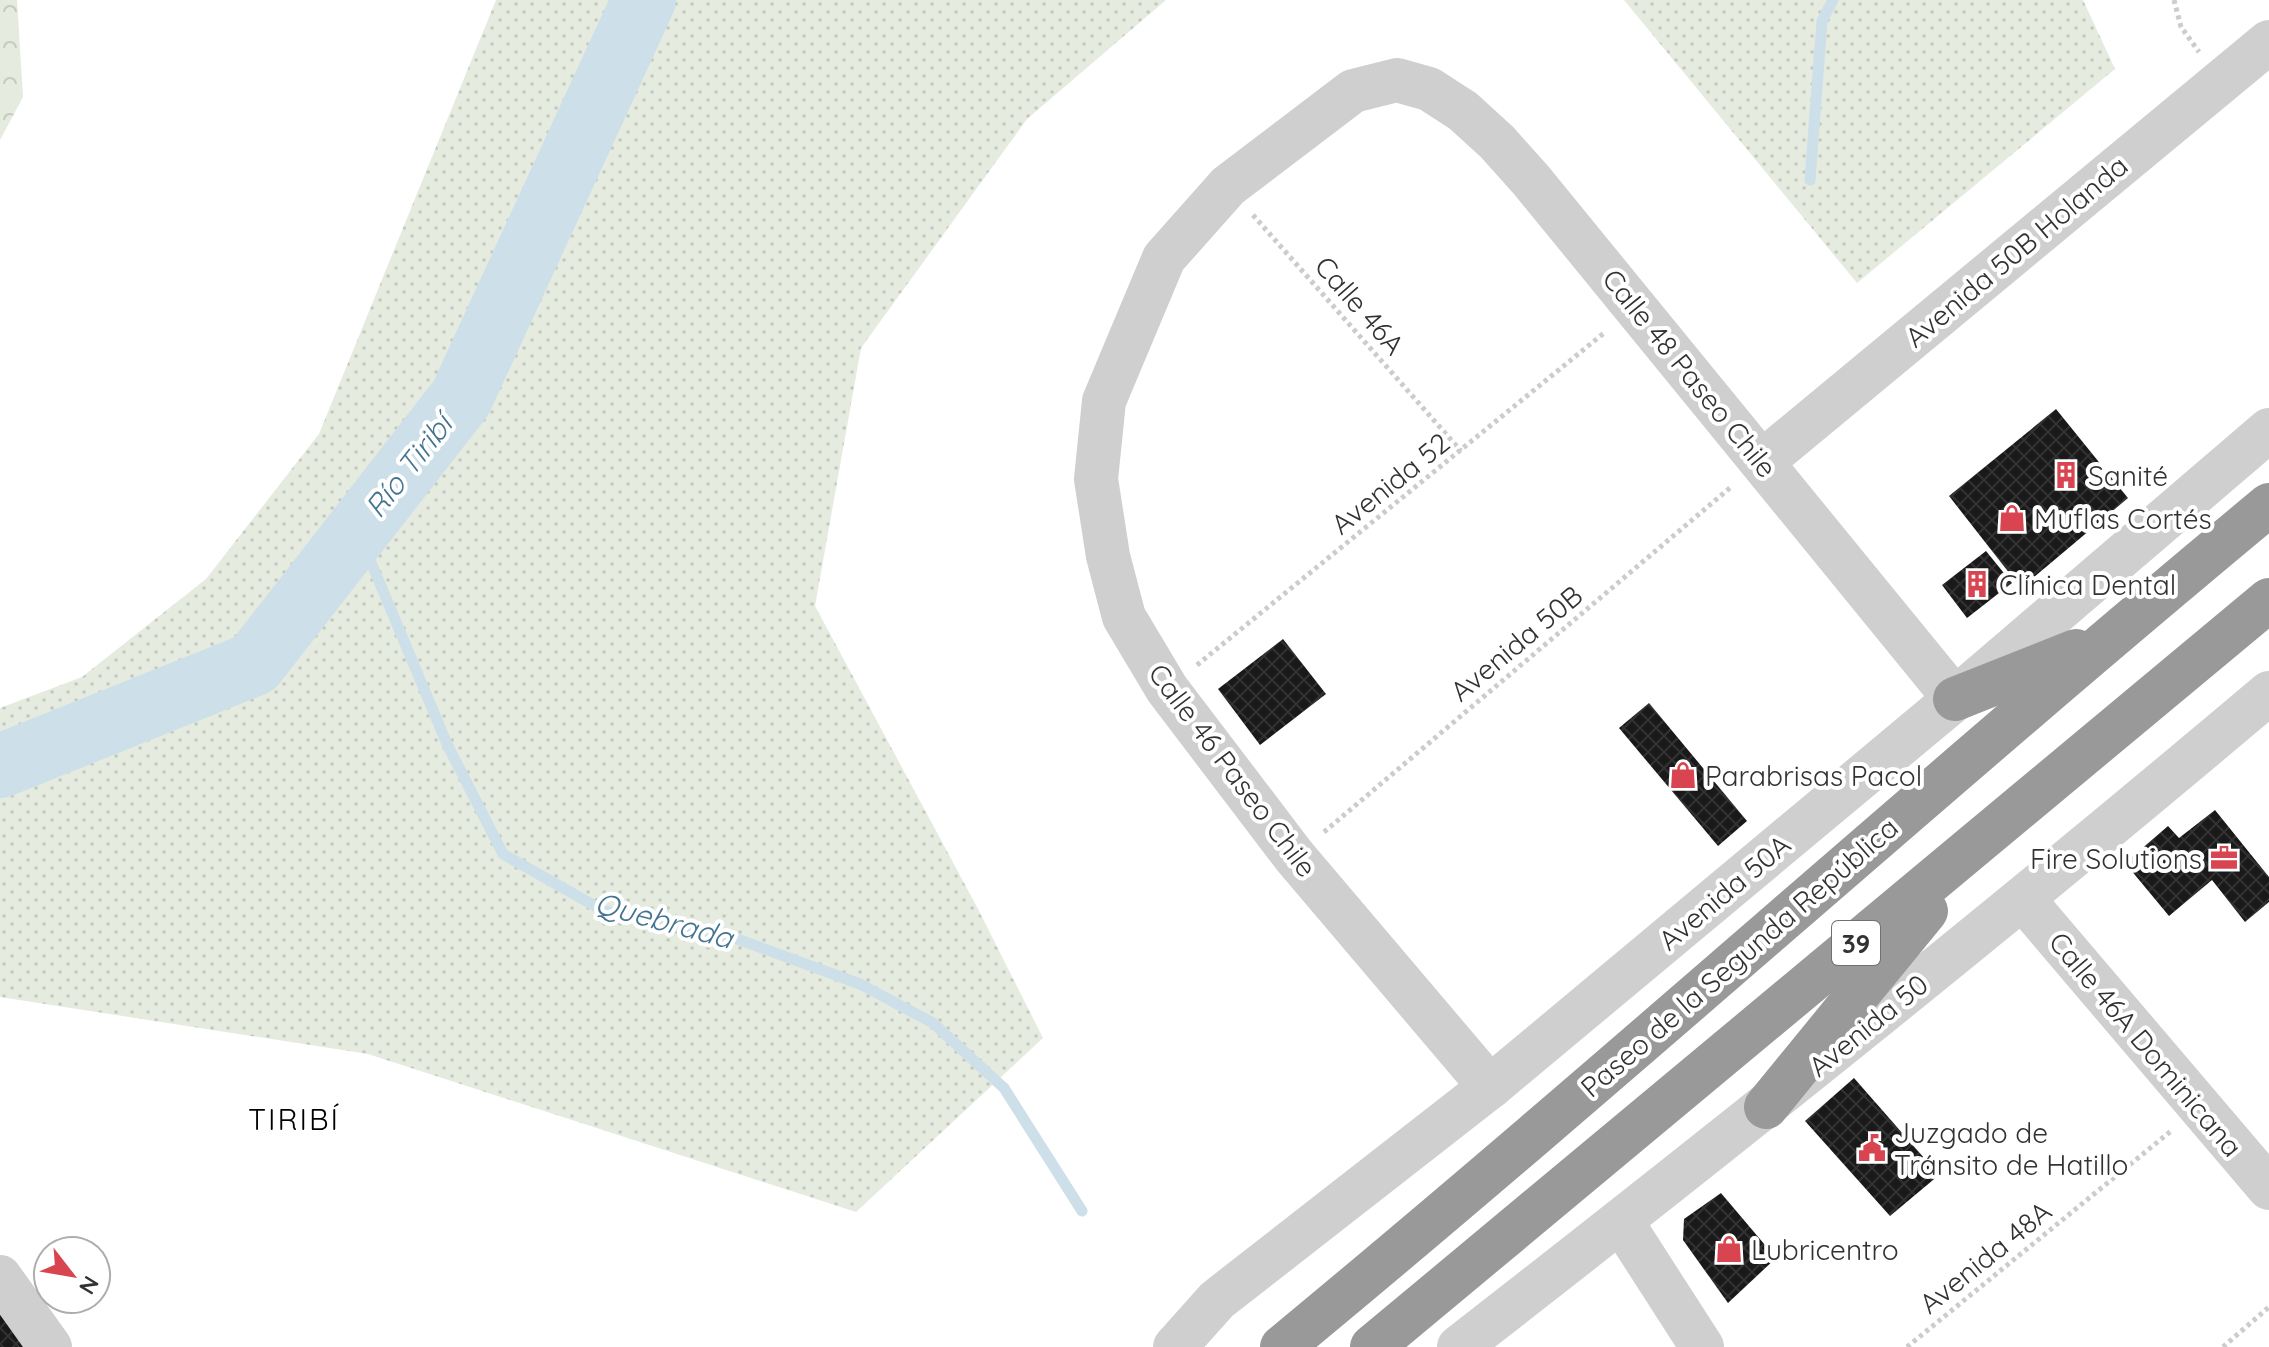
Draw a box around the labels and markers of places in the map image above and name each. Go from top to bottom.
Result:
place label: Sanité [2088,458,2168,493]
building icon: Sanité [2051,460,2081,490]
place label: Muflas Cortés [2034,501,2212,536]
shop icon: Muflas Cortés [1997,503,2027,533]
place label: Clínica Dental [1999,567,2176,602]
building icon: Clínica Dental [1962,569,1992,599]
place label: Parabrisas Pacol [1705,758,1922,793]
shop icon: Parabrisas Pacol [1668,760,1698,790]
place label: Fire Solutions [2030,841,2202,876]
office icon: Fire Solutions [2209,843,2239,873]
place label: Juzgado de Tránsito de Hatillo [1894,1115,2128,1182]
public building icon: Juzgado de Tránsito de Hatillo [1857,1133,1887,1163]
place label: Lubricentro [1751,1232,1899,1267]
shop icon: Lubricentro [1714,1234,1744,1264]

